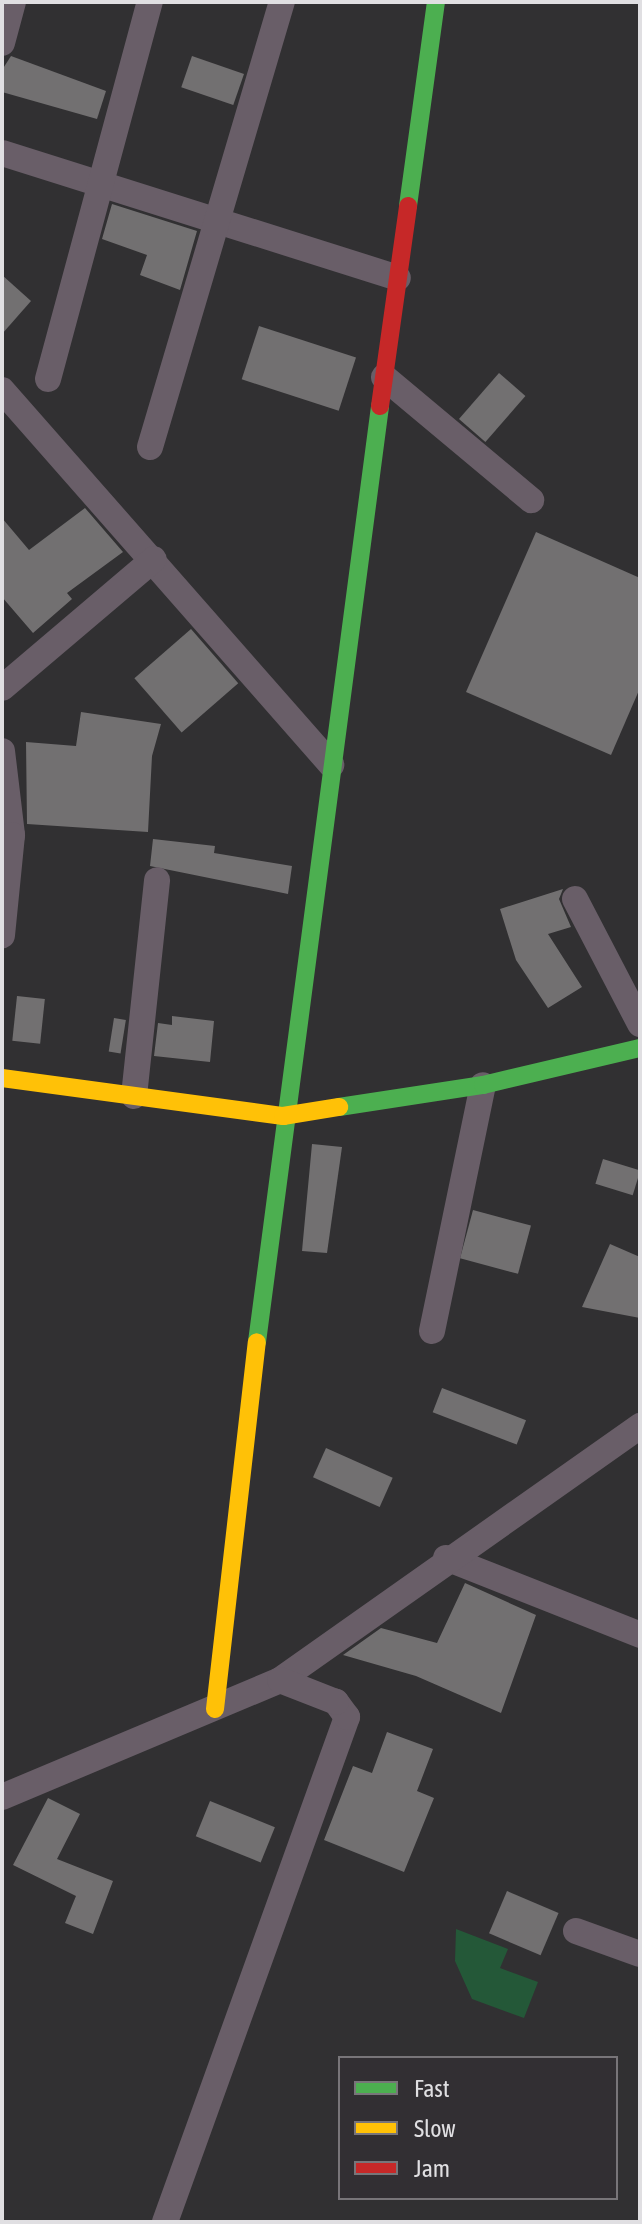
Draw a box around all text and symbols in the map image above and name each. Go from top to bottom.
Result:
legend [338,2056,618,2200]
text: Fast [414,2075,450,2102]
text: Slow [414,2115,456,2142]
text: Jam [414,2155,450,2182]

